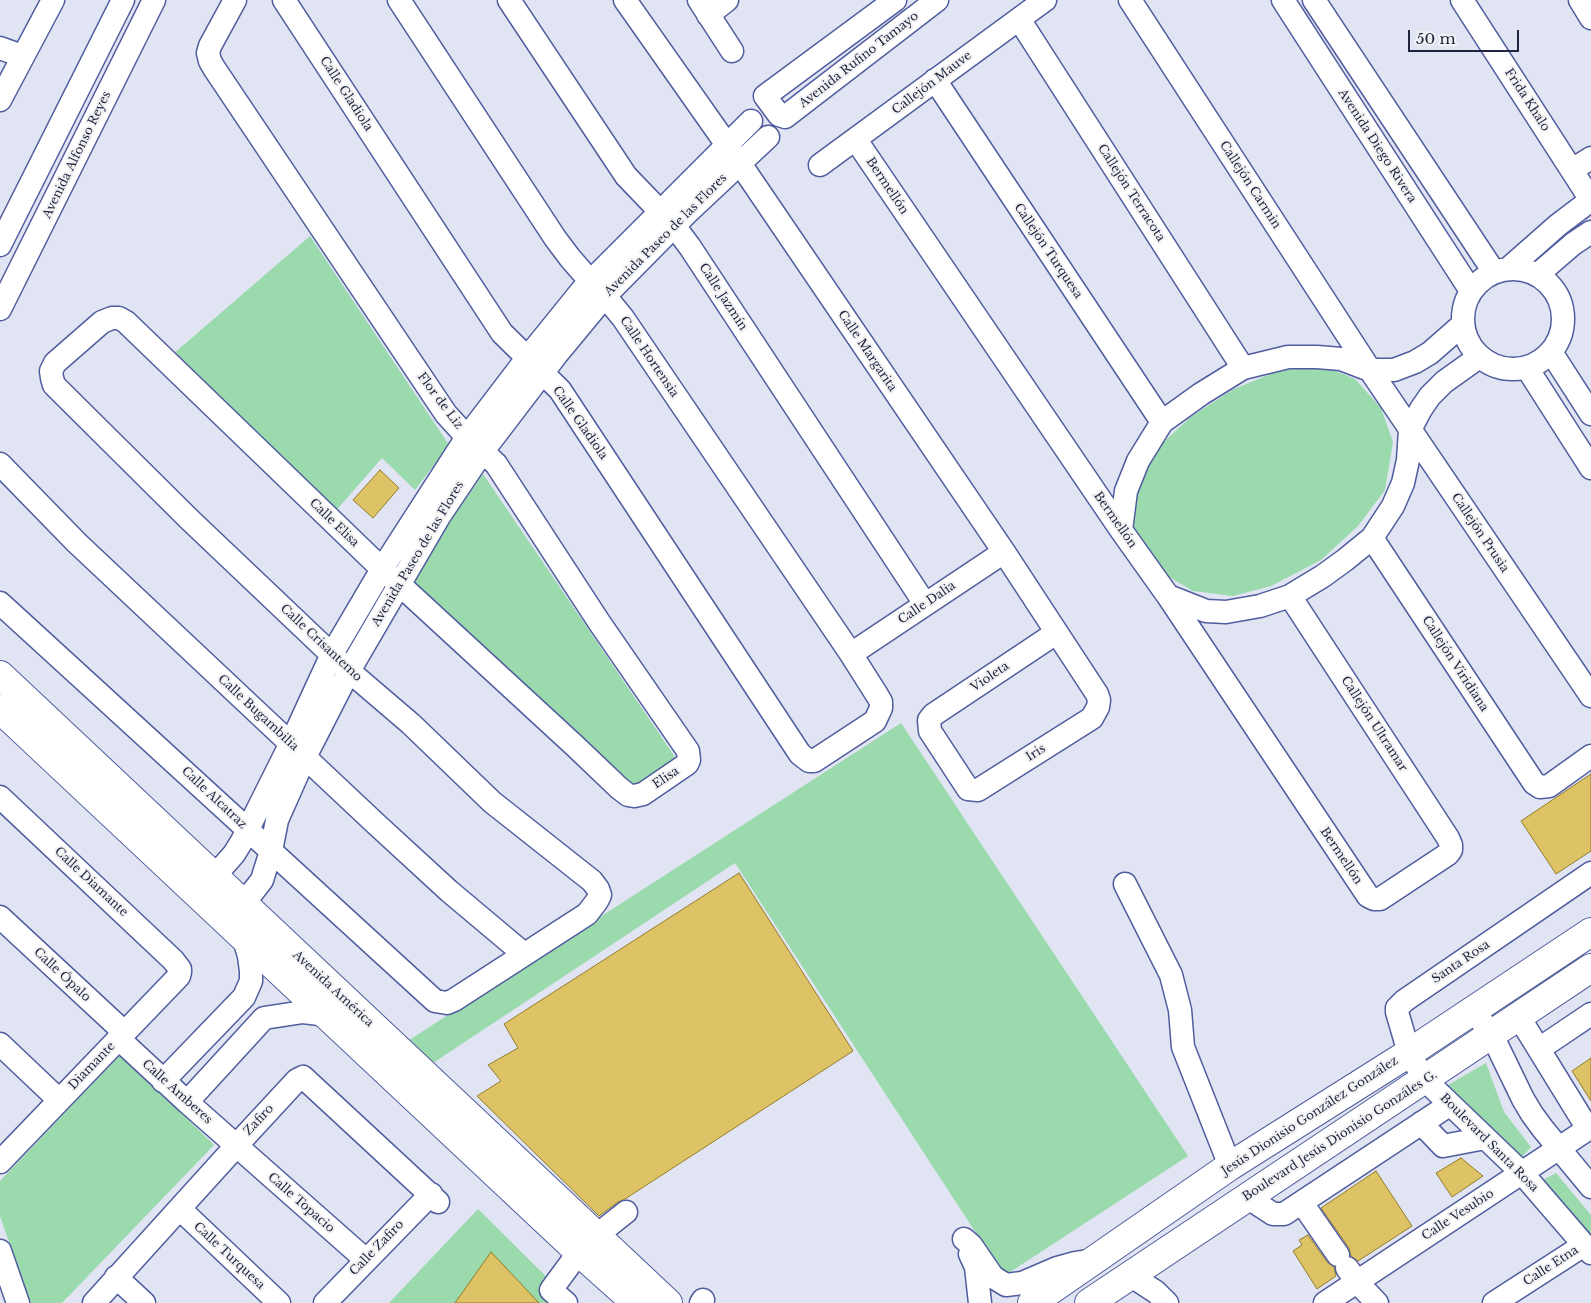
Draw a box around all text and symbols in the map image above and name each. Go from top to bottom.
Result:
street label: Avenida Rufino Tamayo [796,9,922,111]
scale bar [1411,20,1522,52]
text: 50 m [1416,29,1456,48]
street label: Callejón Mauve [889,48,975,118]
street label: Calle Gladiola [317,54,375,134]
street label: Frida Khalo [1501,66,1553,134]
street label: Avenida Diego Rivera [1335,86,1419,206]
street label: Avenida Alfonso Reyes [40,89,114,221]
street label: Callejón Carmin [1216,139,1284,231]
street label: Callejón Terracota [1094,142,1168,244]
street label: Bermellón [863,155,911,217]
street label: Avenida Paseo de las Flores [602,171,730,299]
street label: Callejón Turquesa [1011,201,1085,301]
street label: Calle Jazmín [696,261,750,333]
street label: Calle Margarita [835,308,899,394]
street label: Calle Hortensia [617,314,681,400]
street label: Flor de Liz [414,370,466,432]
street label: Calle Gladiola [549,384,611,462]
street label: Avenida Paseo de las Flores [369,479,467,629]
street label: Bermellón [1090,489,1140,551]
street label: Callejón Prusia [1448,491,1512,575]
street label: Calle Elisa [306,496,362,550]
street label: Calle Dalia [896,579,958,627]
street label: Calle Crisantemo [277,601,365,685]
street label: Callejón Viridiana [1419,613,1491,715]
street label: Violeta [968,659,1012,695]
street label: Calle Bugambilia [215,672,301,754]
street label: Callejón Ultramar [1338,674,1410,774]
street label: Iris [1024,741,1048,765]
street label: Calle Alcatraz [178,764,250,832]
street label: Elisa [650,764,682,792]
street label: Bermellón [1317,825,1365,887]
street label: Calle Diamante [51,844,131,920]
street label: Santa Rosa [1429,937,1493,987]
street label: Calle Ópalo [31,945,93,1005]
street label: Avenida América [290,948,376,1030]
street label: Diamante [66,1039,118,1093]
street label: Jesús Dionisio González González [1219,1053,1401,1179]
street label: Calle Amberes [139,1057,215,1127]
street label: Boulevard Jesús Dionisio Gonzáles G. [1240,1068,1440,1204]
street label: Boulevard Santa Rosa [1437,1091,1541,1195]
street label: Zafiro [241,1102,277,1138]
street label: Calle Topacio [265,1170,337,1236]
street label: Calle Vesubio [1419,1186,1497,1244]
street label: Calle Zafiro [347,1217,407,1279]
street label: Calle Turquesa [191,1219,267,1293]
street label: Calle Etna [1521,1243,1581,1289]

